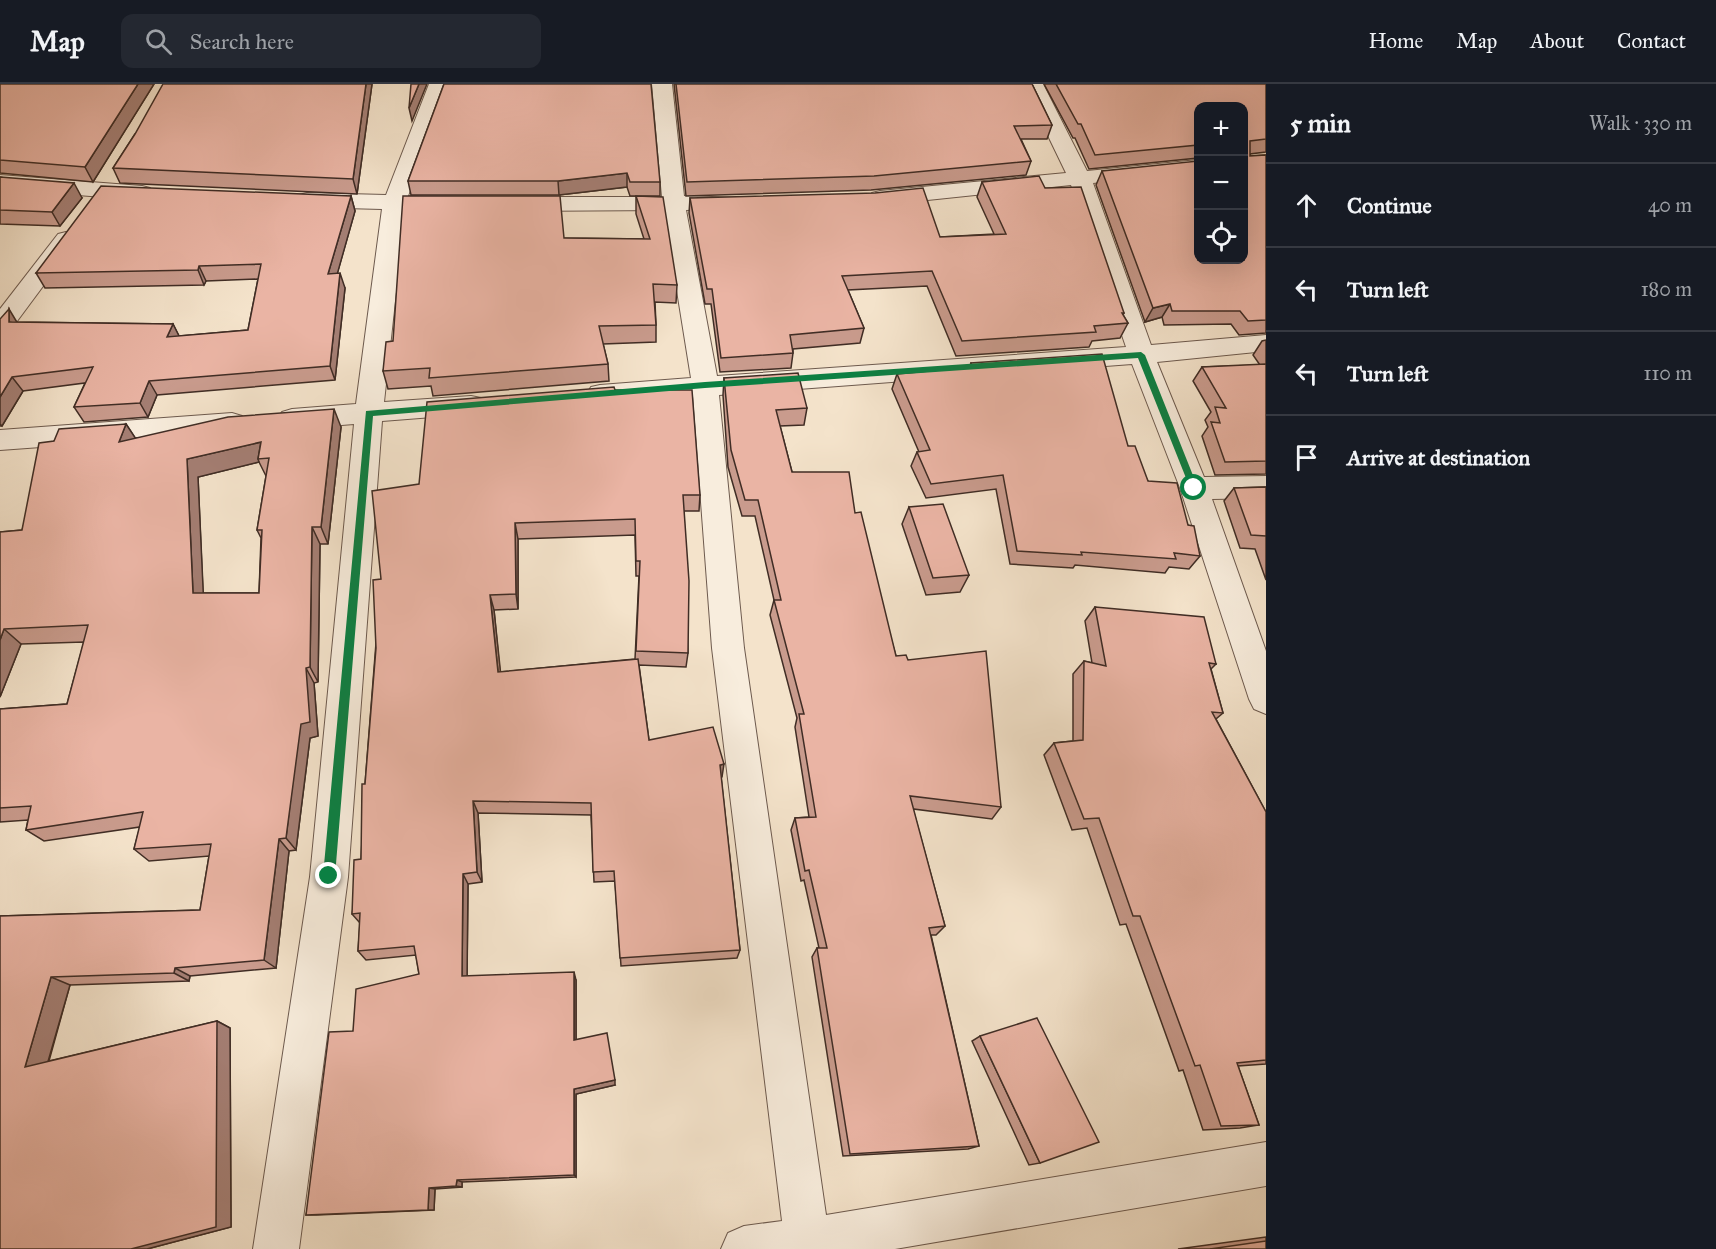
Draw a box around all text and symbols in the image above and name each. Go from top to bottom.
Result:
search box [121,14,541,68]
text: Map [30,24,85,59]
icon: search [142,25,175,58]
text: Search here [190,28,294,55]
text: Home [1368,28,1423,54]
text: Map [1456,28,1497,54]
text: About [1530,28,1584,54]
text: Contact [1617,28,1686,54]
map controls [1194,102,1248,264]
button: + [1194,102,1248,156]
text: 5 min [1290,107,1351,139]
text: Walk · 330 m [1589,111,1692,135]
button: − [1194,156,1248,210]
icon: ahead [1290,189,1323,222]
text: Continue [1347,192,1432,219]
text: 40 m [1648,193,1692,217]
button: locate [1194,210,1248,264]
icon: left [1290,273,1323,306]
text: Turn left [1347,276,1429,303]
text: 180 m [1641,277,1692,301]
icon: left [1290,357,1323,390]
text: Turn left [1347,360,1429,387]
text: 110 m [1644,361,1692,385]
icon: arrive [1290,441,1323,474]
text: Arrive at destination [1347,444,1530,471]
route start [1180,474,1206,500]
route end [315,862,341,888]

